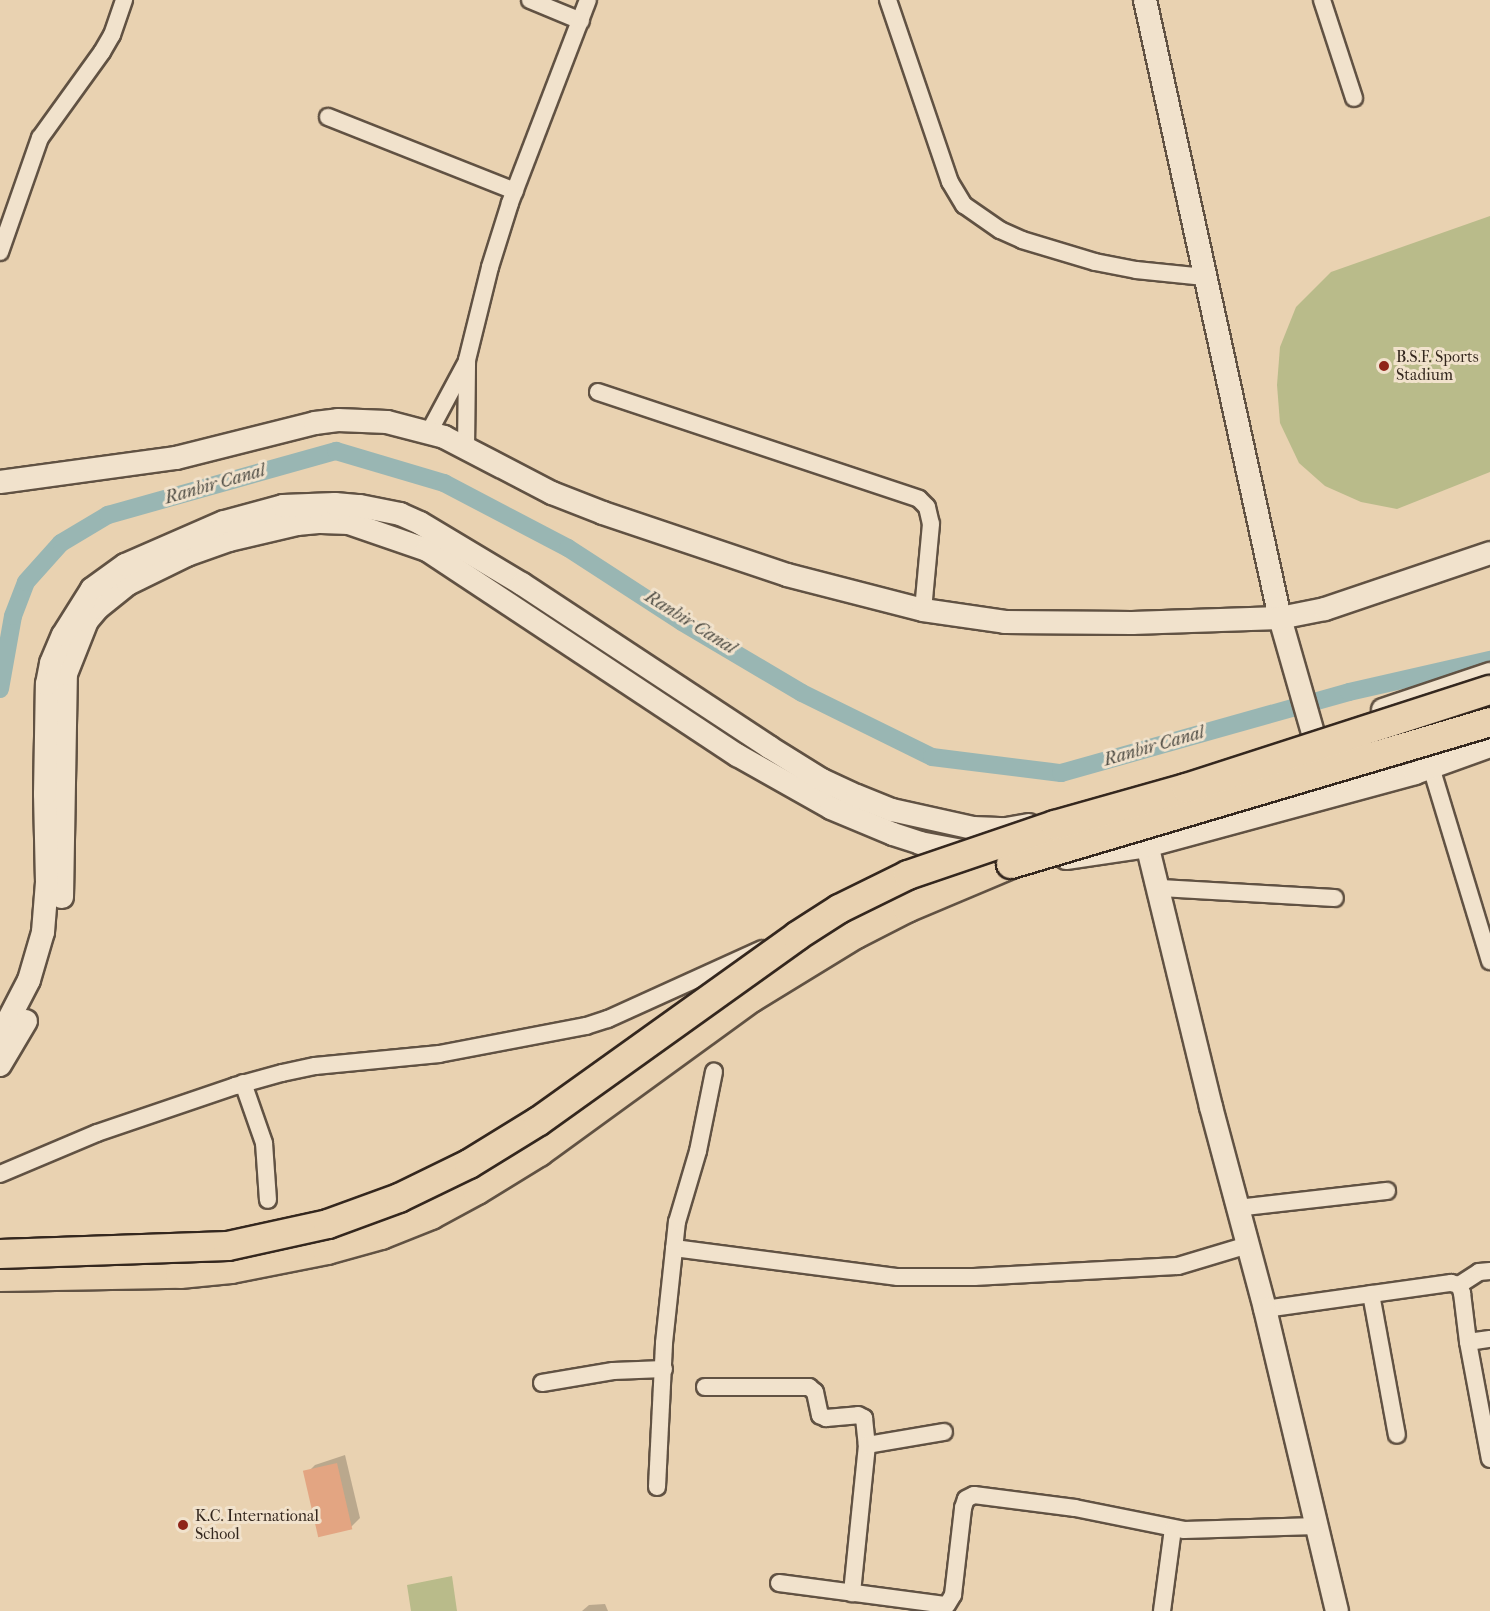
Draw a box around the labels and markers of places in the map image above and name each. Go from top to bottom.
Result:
place label: B.S.F. Sports Stadium [1396,347,1479,385]
marker: B.S.F. Sports Stadium [1377,359,1391,373]
place label: K.C. International School [195,1506,319,1544]
marker: K.C. International School [176,1518,190,1532]

